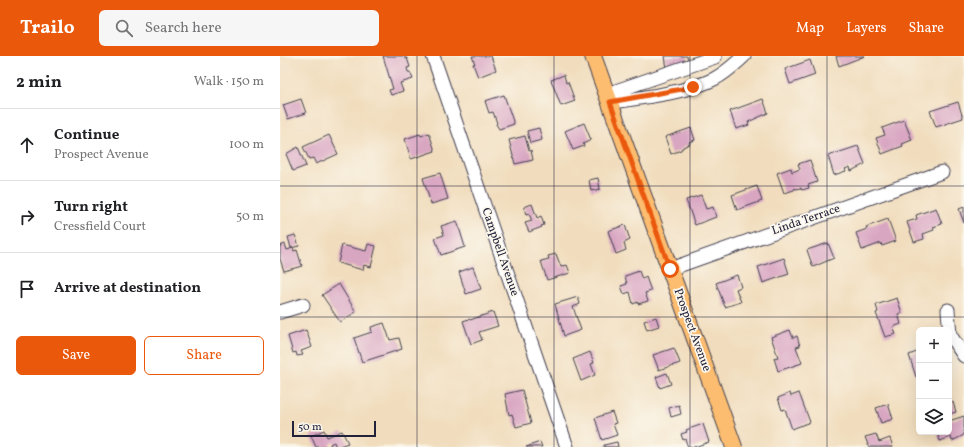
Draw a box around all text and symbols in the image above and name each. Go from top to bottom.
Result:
search box [99,10,379,46]
text: Trailo [20,15,75,41]
icon: search [113,17,135,39]
text: Search here [145,18,222,39]
text: Map [796,19,824,38]
text: Layers [846,19,886,38]
text: Share [908,19,944,38]
text: 2 min [16,71,62,94]
text: Walk · 150 m [194,73,264,91]
route end [684,78,702,96]
text: Continue [54,125,119,146]
icon: ahead [16,134,38,156]
text: 100 m [229,136,264,154]
text: Prospect Avenue [54,146,149,164]
text: Turn right [54,197,128,218]
street label: Linda Terrace [770,201,843,239]
icon: right [16,206,38,228]
street label: Campbell Avenue [477,206,523,299]
text: 50 m [236,208,264,226]
text: Cressfield Court [54,218,146,236]
route start [661,260,679,278]
icon: arrive [16,278,38,300]
text: Arrive at destination [54,278,201,299]
street label: Prospect Avenue [670,286,715,374]
map controls [916,327,952,435]
button: + [916,327,952,363]
button: Save [16,336,136,375]
button: Share [144,336,264,375]
button: − [916,363,952,399]
button: layers [916,399,952,435]
scale bar [292,419,376,438]
text: 50 m [298,420,322,435]

